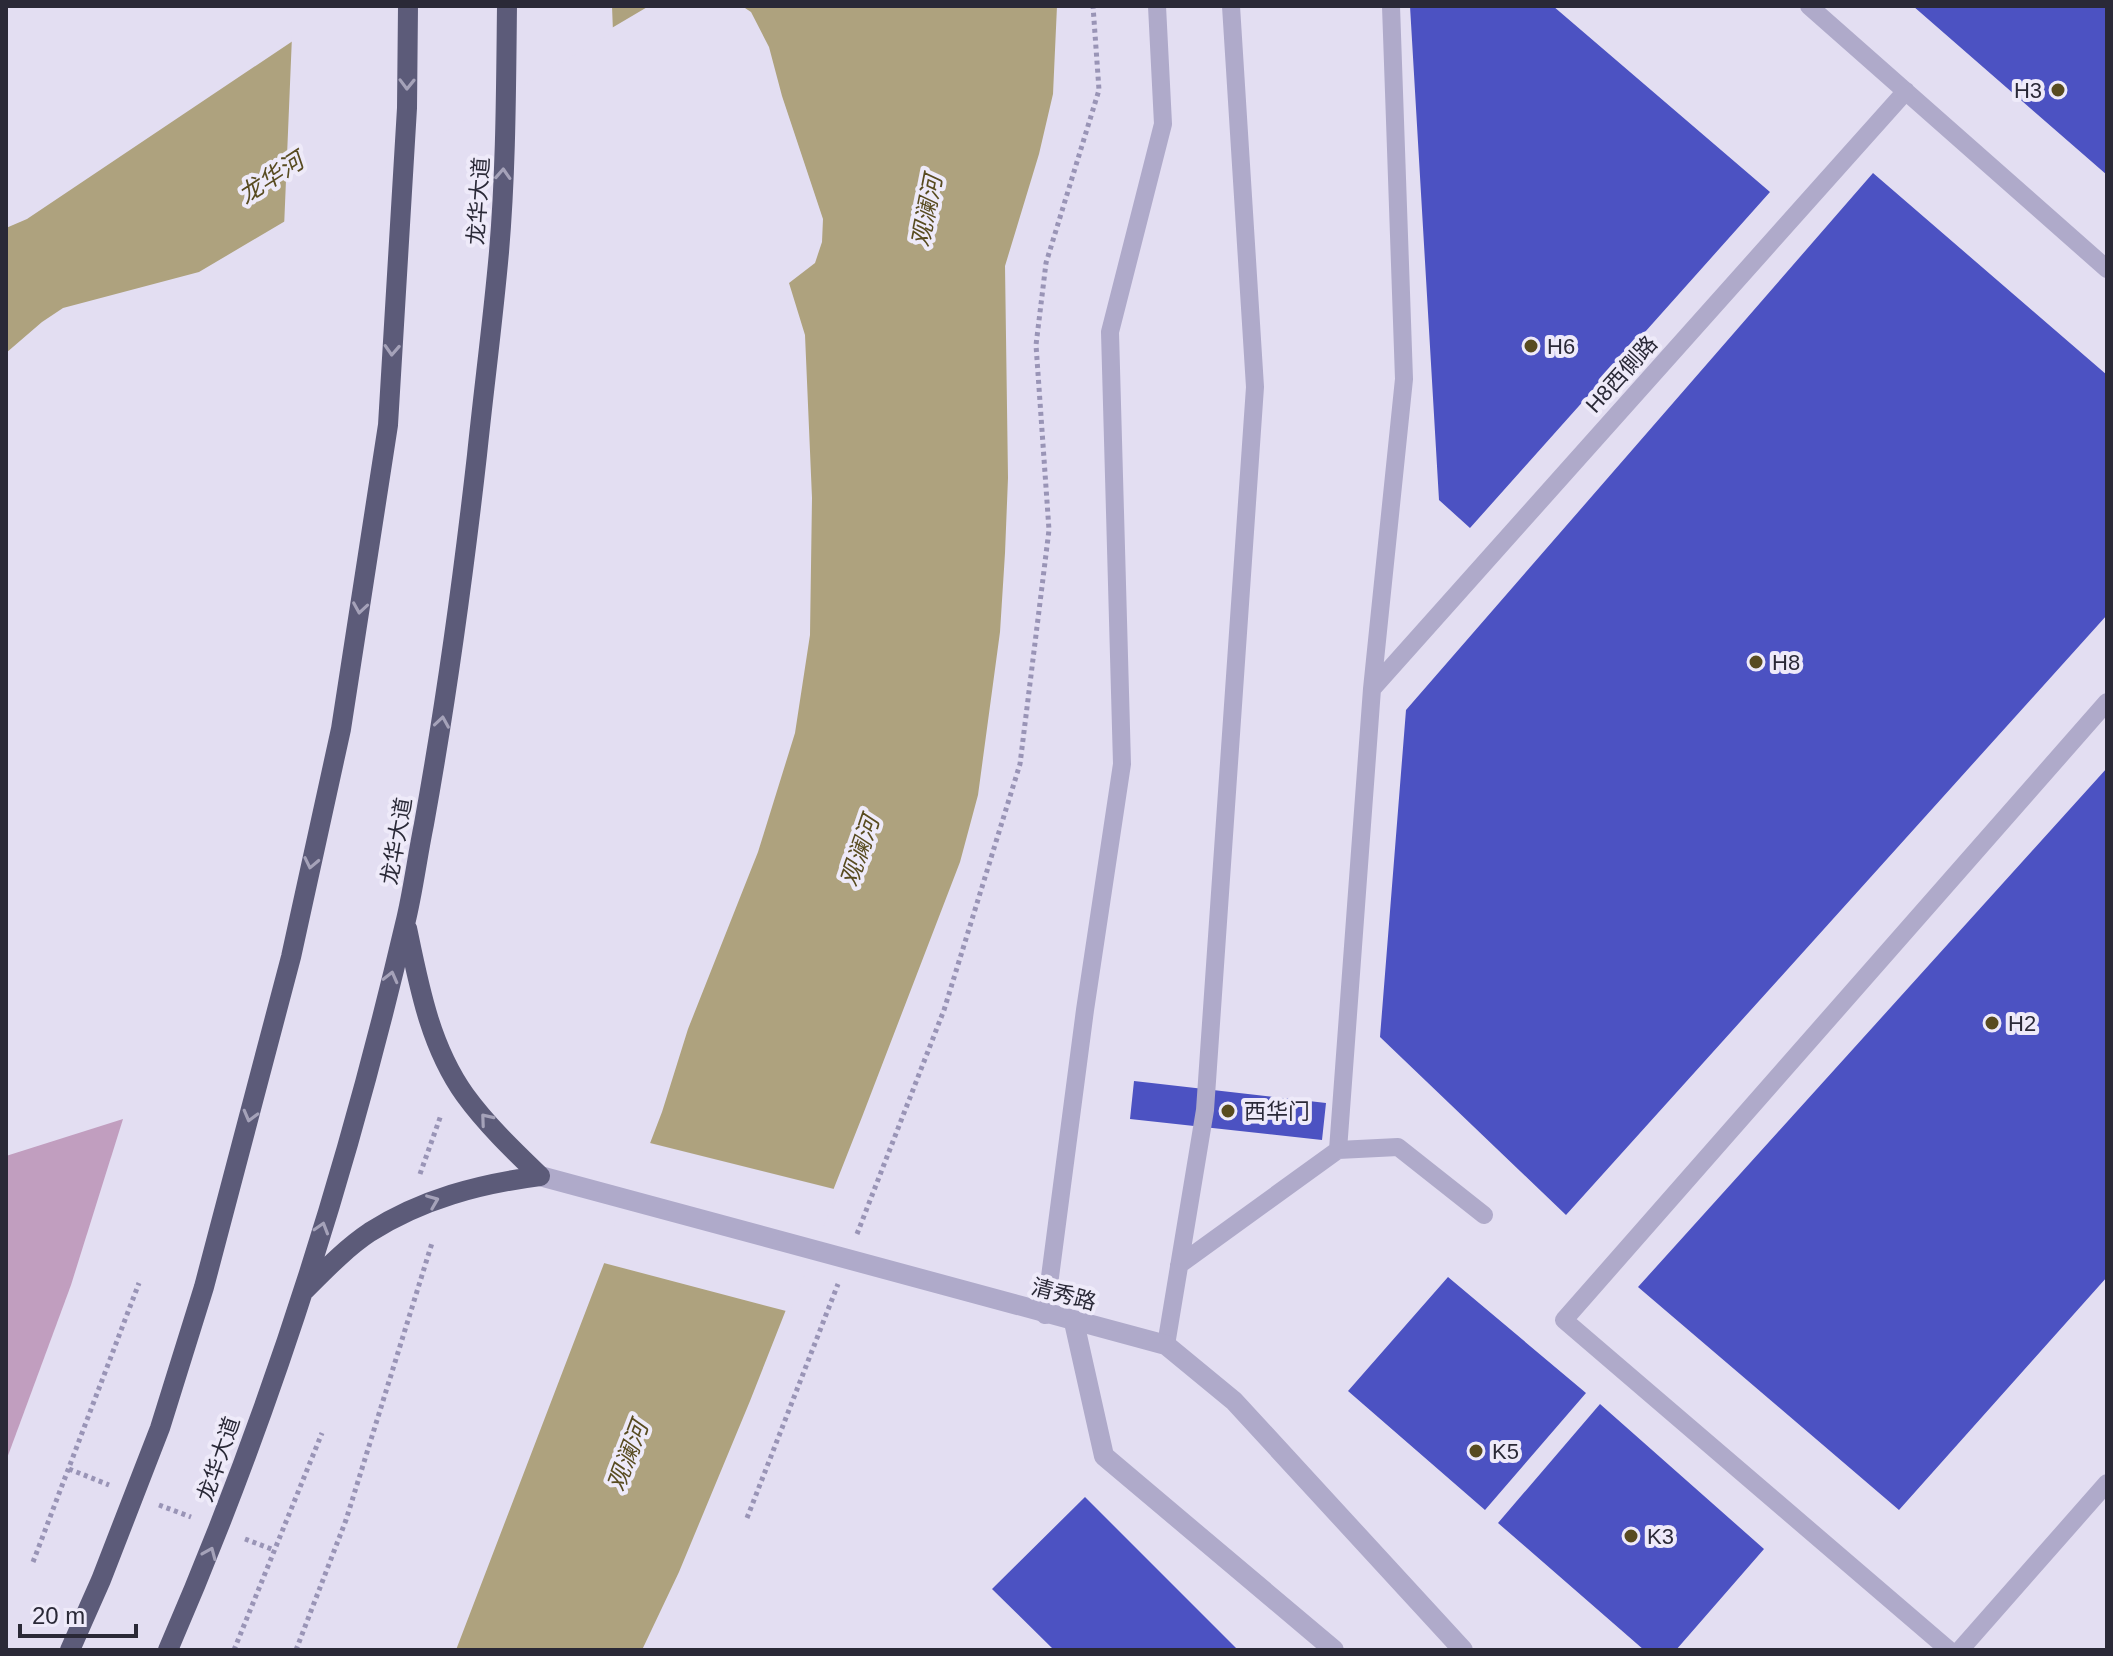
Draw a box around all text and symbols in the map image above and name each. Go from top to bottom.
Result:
one-way arrow [398,78,416,91]
place label: H3 [2014,78,2042,103]
marker: H3 [2049,81,2067,99]
water label: 龙华河 [233,144,312,209]
street label: 龙华大道 [463,156,494,246]
one-way arrow [495,167,512,180]
water label: 观澜河 [906,169,947,249]
street label: H8西側路 [1581,331,1662,418]
place label: H6 [1547,334,1575,359]
marker: H6 [1522,337,1540,355]
one-way arrow [384,344,401,357]
one-way arrow [352,601,369,615]
place label: H8 [1772,650,1800,675]
marker: H8 [1747,653,1765,671]
one-way arrow [433,715,450,729]
street label: 龙华大道 [377,796,416,887]
water label: 观澜河 [835,809,885,889]
one-way arrow [303,856,320,870]
one-way arrow [382,971,399,984]
place label: H2 [2008,1011,2036,1036]
marker: H2 [1983,1014,2001,1032]
place label: 西华门 [1244,1099,1310,1124]
marker: 西华门 [1219,1102,1237,1120]
one-way arrow [243,1108,259,1122]
one-way arrow [481,1114,496,1129]
one-way arrow [425,1194,439,1211]
one-way arrow [313,1221,329,1235]
street label: 清秀路 [1029,1274,1099,1315]
street label: 龙华大道 [192,1413,245,1505]
water label: 观澜河 [602,1414,654,1494]
place label: K5 [1492,1439,1519,1464]
marker: K5 [1467,1442,1485,1460]
place label: K3 [1647,1524,1674,1549]
marker: K3 [1622,1527,1640,1545]
one-way arrow [201,1547,217,1561]
scale bar [20,1588,136,1638]
text: 20 m [32,1602,85,1629]

